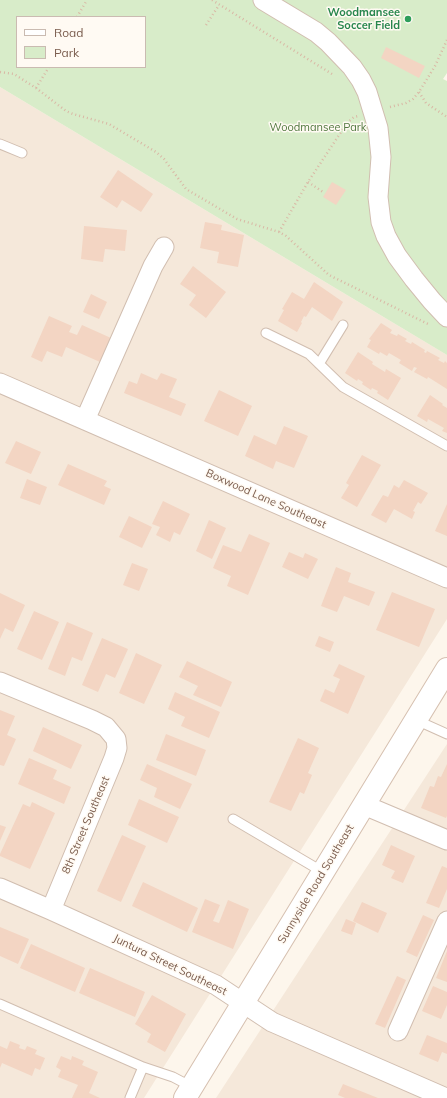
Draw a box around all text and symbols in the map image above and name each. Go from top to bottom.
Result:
place label: Woodmansee Soccer Field [328,6,400,32]
marker: Woodmansee Soccer Field [403,14,413,24]
legend [16,16,146,68]
text: Road [54,25,83,40]
text: Park [54,45,79,60]
park label: Woodmansee Park [270,121,366,135]
street label: Boxwood Lane Southeast [204,466,328,532]
street label: 8th Street Southeast [59,774,113,876]
street label: Sunnyside Road Southeast [275,822,357,946]
street label: Juntura Street Southeast [111,932,229,998]

